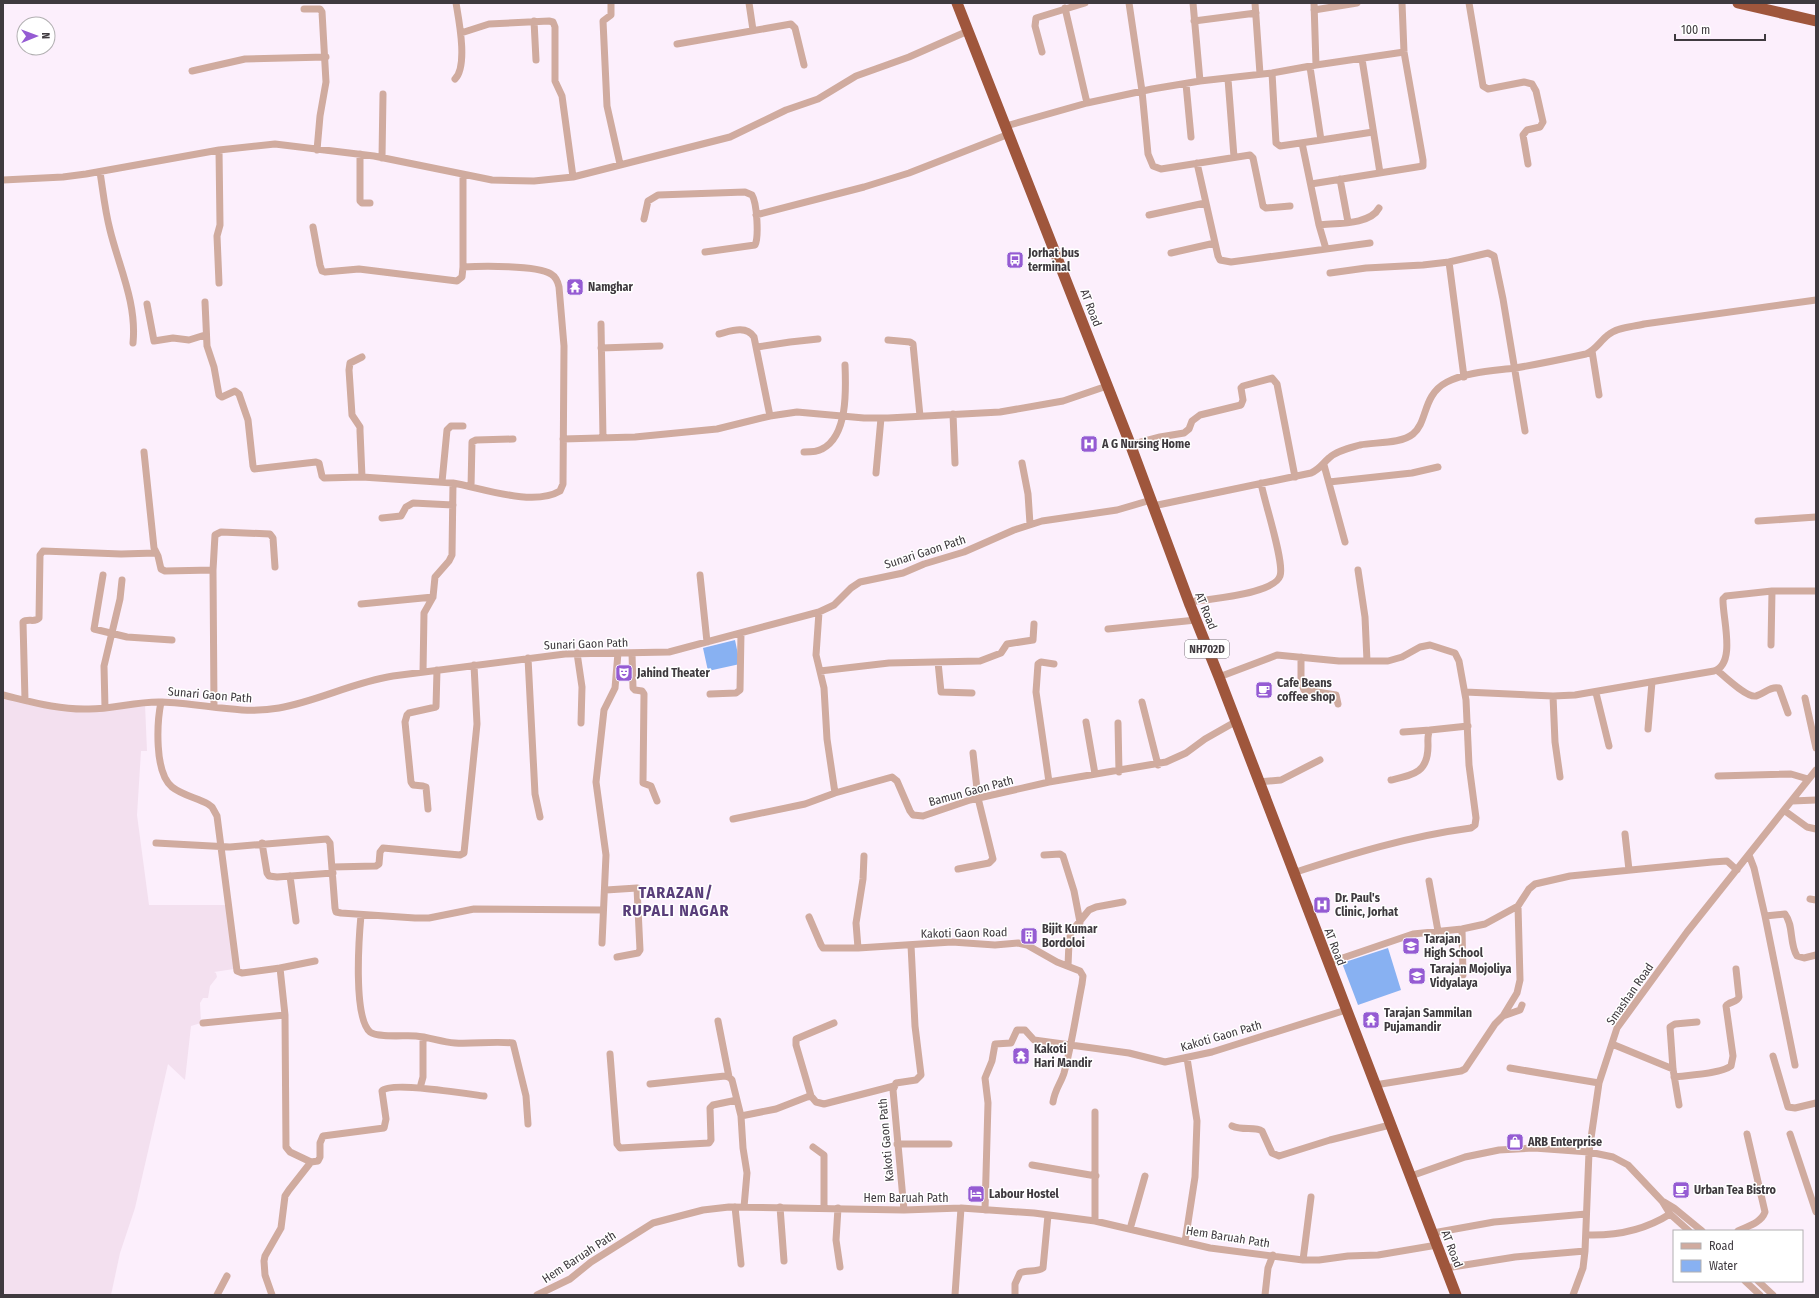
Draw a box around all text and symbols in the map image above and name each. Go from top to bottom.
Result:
north arrow [16,16,56,56]
scale bar [1675,16,1765,42]
text: 100 m [1681,23,1710,37]
text: N [39,32,52,39]
place label: Jorhat bus terminal [1027,246,1080,274]
bus stop icon: Jorhat bus terminal [1005,250,1025,270]
temple icon: Namghar [565,277,585,297]
place label: Namghar [588,280,634,294]
street label: AT Road [1077,287,1105,329]
hospital icon: A G Nursing Home [1079,434,1099,454]
place label: A G Nursing Home [1101,437,1190,451]
street label: Sunari Gaon Path [883,532,967,572]
street label: AT Road [1192,590,1220,632]
street label: Sunari Gaon Path [544,636,628,652]
road number: NH702D [1185,640,1229,658]
theatre icon: Jahind Theater [614,663,634,683]
place label: Jahind Theater [636,666,710,680]
place label: Cafe Beans coffee shop [1277,676,1336,704]
cafe icon: Cafe Beans coffee shop [1254,680,1274,700]
street label: Sunari Gaon Path [167,684,253,706]
street label: Bamun Gaon Path [927,773,1015,809]
district label: TARAZAN/ RUPALI NAGAR [623,883,729,920]
place label: Dr. Paul's Clinic, Jorhat [1335,891,1399,919]
hospital icon: Dr. Paul's Clinic, Jorhat [1312,895,1332,915]
place label: Bijit Kumar Bordoloi [1042,922,1098,950]
street label: Kakoti Gaon Road [920,925,1008,941]
building icon: Bijit Kumar Bordoloi [1019,926,1039,946]
street label: AT Road [1321,926,1349,968]
place label: Tarajan High School [1424,932,1484,960]
school or university icon: Tarajan High School [1401,936,1421,956]
street label: Smashan Road [1604,960,1656,1028]
place label: Tarajan Mojoliya Vidyalaya [1429,962,1511,990]
school or university icon: Tarajan Mojoliya Vidyalaya [1407,966,1427,986]
place label: Tarajan Sammilan Pujamandir [1384,1006,1472,1034]
temple icon: Tarajan Sammilan Pujamandir [1361,1010,1381,1030]
street label: Kakoti Gaon Path [1179,1018,1263,1054]
place label: Kakoti Hari Mandir [1034,1042,1093,1070]
temple icon: Kakoti Hari Mandir [1011,1046,1031,1066]
street label: Kakoti Gaon Path [875,1098,897,1182]
shop icon: ARB Enterprise [1505,1132,1525,1152]
place label: ARB Enterprise [1527,1135,1602,1149]
cafe icon: Urban Tea Bistro [1671,1180,1691,1200]
place label: Urban Tea Bistro [1694,1183,1777,1197]
hotel icon: Labour Hostel [966,1184,986,1204]
place label: Labour Hostel [989,1187,1060,1201]
street label: Hem Baruah Path [864,1191,948,1205]
street label: Hem Baruah Path [1185,1223,1271,1251]
street label: Hem Baruah Path [540,1228,618,1286]
street label: AT Road [1438,1228,1466,1270]
legend [1673,1230,1803,1282]
text: Road [1709,1239,1734,1253]
text: Water [1709,1259,1738,1273]

